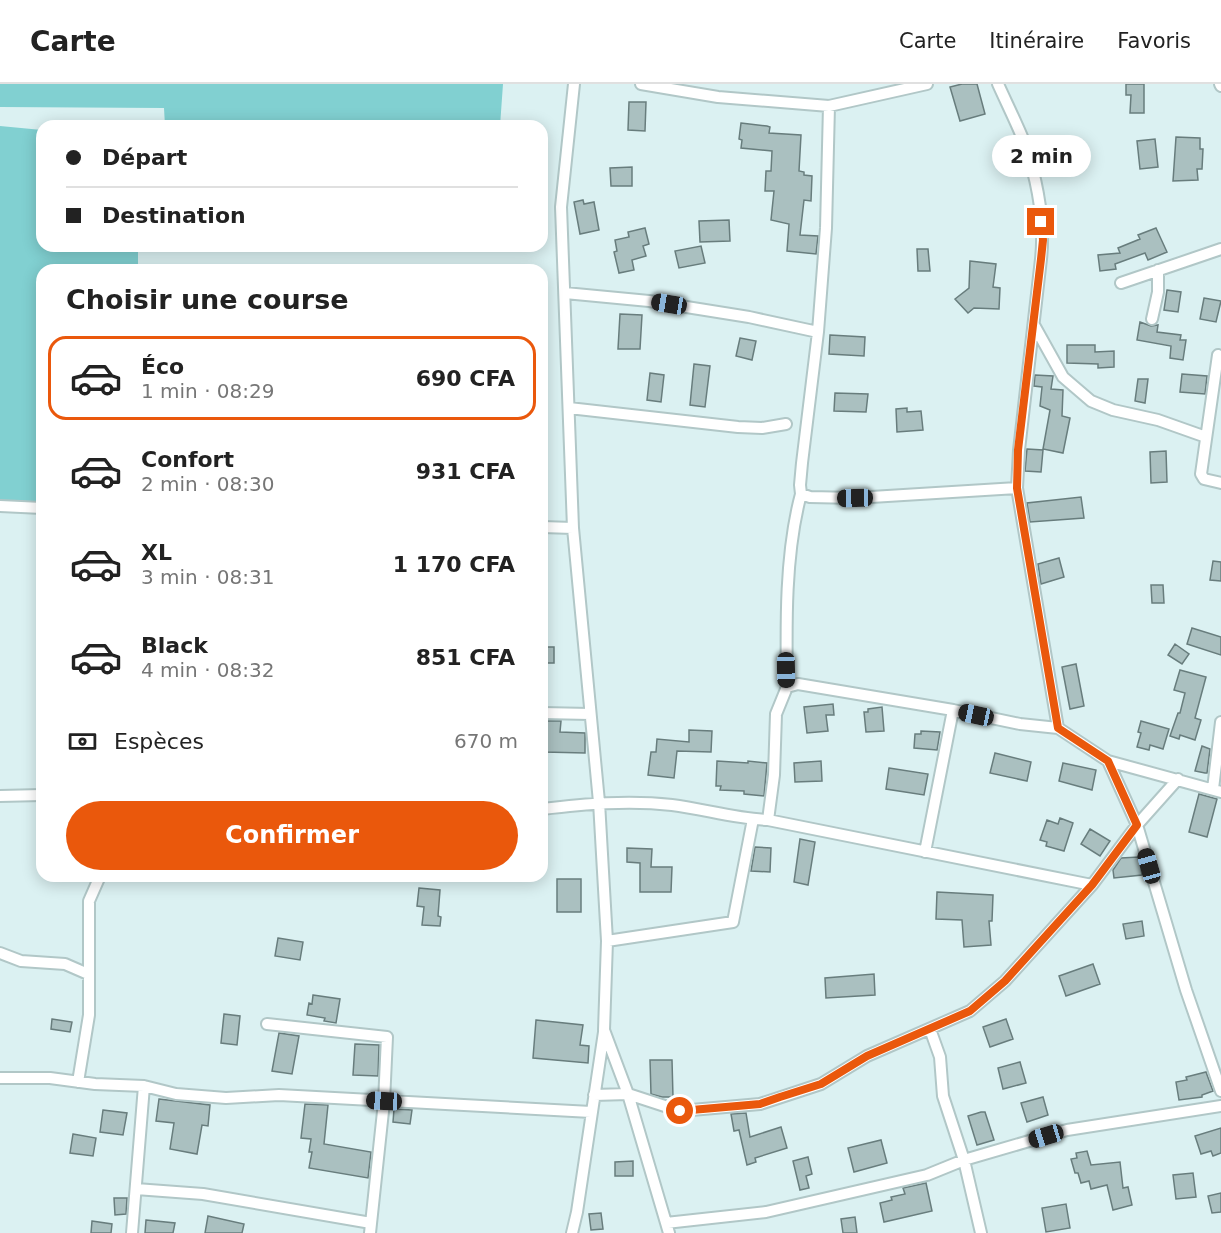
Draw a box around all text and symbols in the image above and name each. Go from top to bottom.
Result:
text: Carte [30,25,116,58]
text: Carte [899,29,956,53]
text: Itinéraire [989,29,1084,53]
text: Favoris [1117,29,1191,53]
callout: 2 min [992,135,1090,177]
text: 2 min [1010,144,1073,168]
text: Départ [102,145,187,170]
text: Destination [102,203,246,228]
route end [1027,208,1054,235]
text: Choisir une course [66,284,349,315]
car [650,292,688,316]
icon: car [69,351,123,405]
text: Éco [141,354,184,379]
text: 690 CFA [416,366,515,391]
text: 1 min · 08:29 [141,379,275,403]
icon: car [69,444,123,498]
text: Confort [141,447,234,472]
text: 931 CFA [416,459,515,484]
text: 2 min · 08:30 [141,472,275,496]
car [837,489,873,507]
icon: car [69,537,123,591]
text: XL [141,540,172,565]
text: 1 170 CFA [393,552,515,577]
text: 3 min · 08:31 [141,565,275,589]
icon: car [69,630,123,684]
text: Black [141,633,208,658]
text: 851 CFA [416,645,515,670]
car [777,652,795,688]
text: 4 min · 08:32 [141,658,275,682]
car [957,702,995,728]
icon: cash [66,725,99,758]
text: Espèces [114,729,204,754]
text: 670 m [454,729,518,753]
button: Confirmer [66,801,518,870]
car [1135,846,1163,886]
car [366,1091,402,1111]
route start [666,1097,693,1124]
car [1026,1122,1066,1150]

